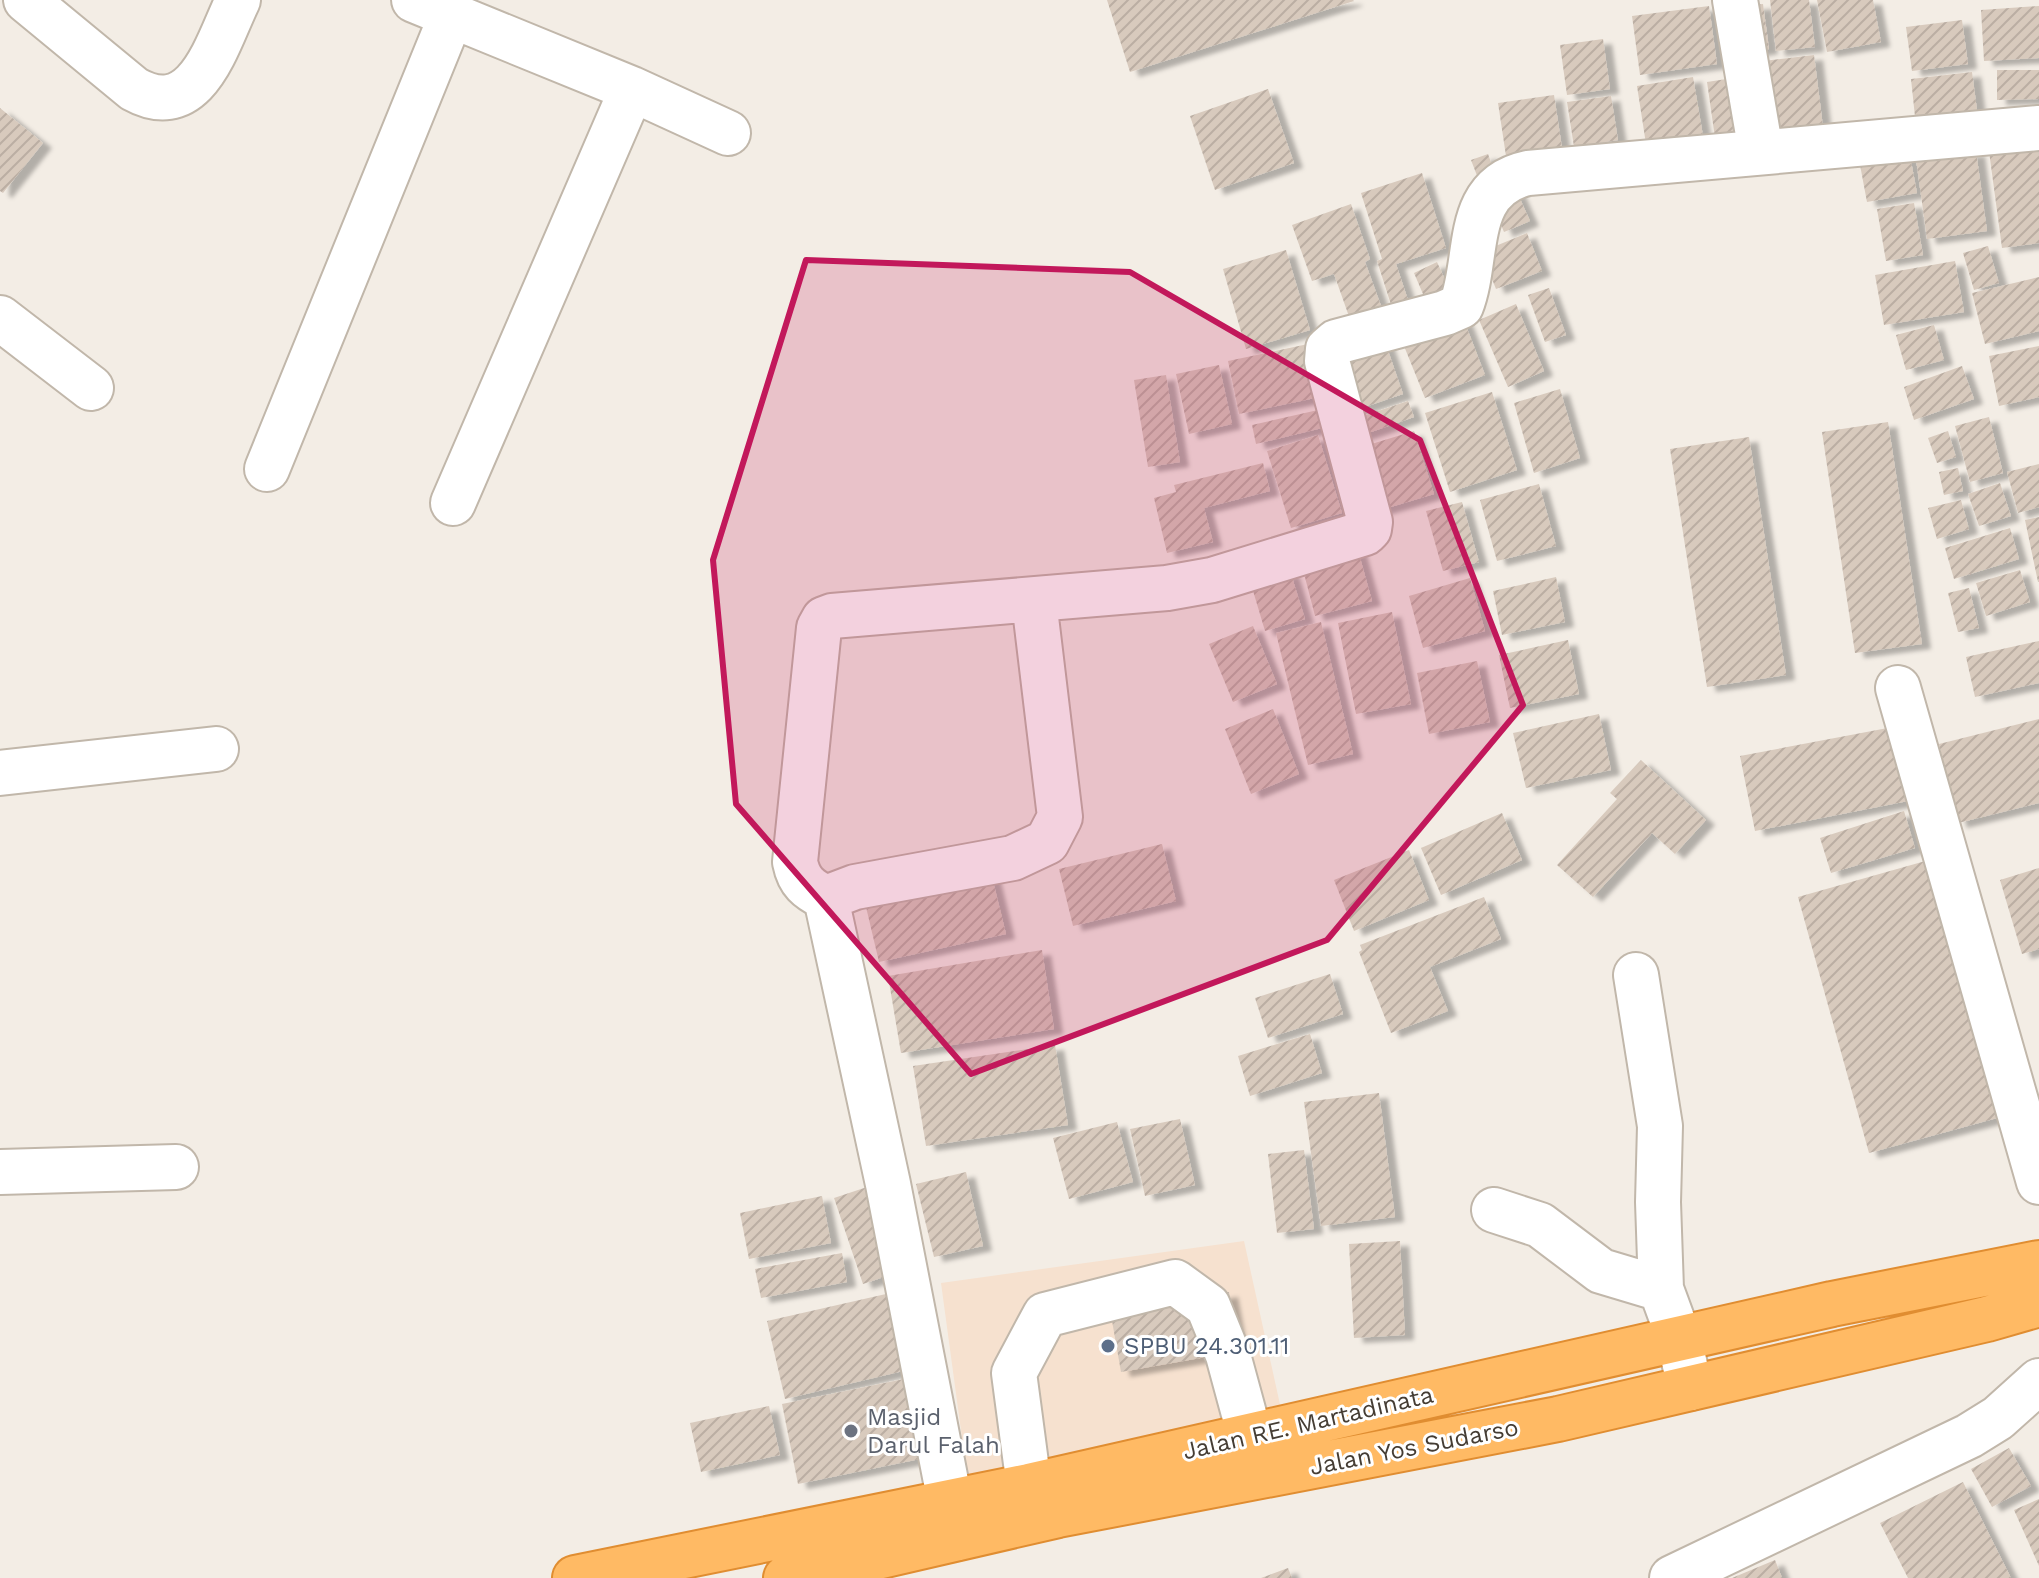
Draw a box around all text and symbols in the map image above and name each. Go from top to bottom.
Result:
place label: SPBU 24.301.11 [1124,1332,1289,1360]
marker: SPBU 24.301.11 [1099,1337,1117,1355]
street label: Jalan RE. Martadinata [1180,1381,1436,1465]
place label: Masjid Darul Falah [867,1403,1000,1459]
street label: Jalan Yos Sudarso [1307,1413,1521,1481]
marker: Masjid Darul Falah [842,1422,860,1440]

